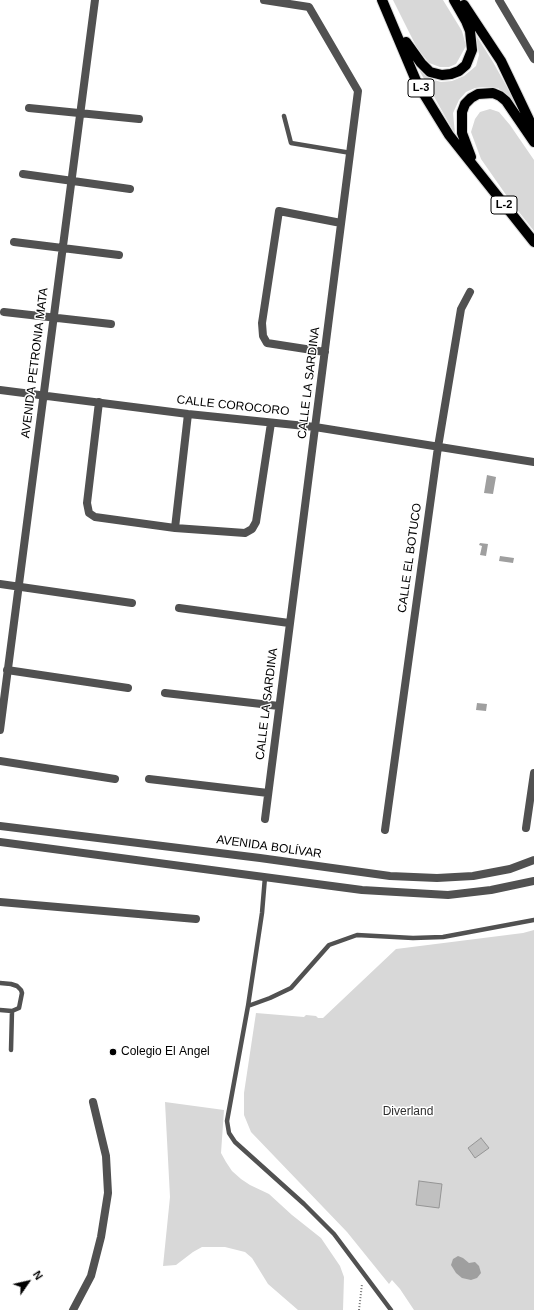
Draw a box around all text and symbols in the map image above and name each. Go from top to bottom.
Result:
road number: L-3 [408,79,434,97]
road number: L-2 [491,196,517,214]
street label: AVENIDA PETRONIA MATA [19,287,51,439]
street label: CALLE LA SARDINA [295,326,323,440]
street label: CALLE COROCORO [176,393,290,419]
street label: CALLE EL BOTUCO [395,502,425,614]
street label: CALLE LA SARDINA [253,647,281,761]
street label: AVENIDA BOLÍVAR [215,832,323,862]
place label: Colegio El Angel [121,1045,210,1059]
marker: Colegio El Angel [108,1047,118,1057]
park label: Diverland [383,1105,433,1119]
north arrow [8,1262,48,1302]
text: N [31,1269,45,1282]

